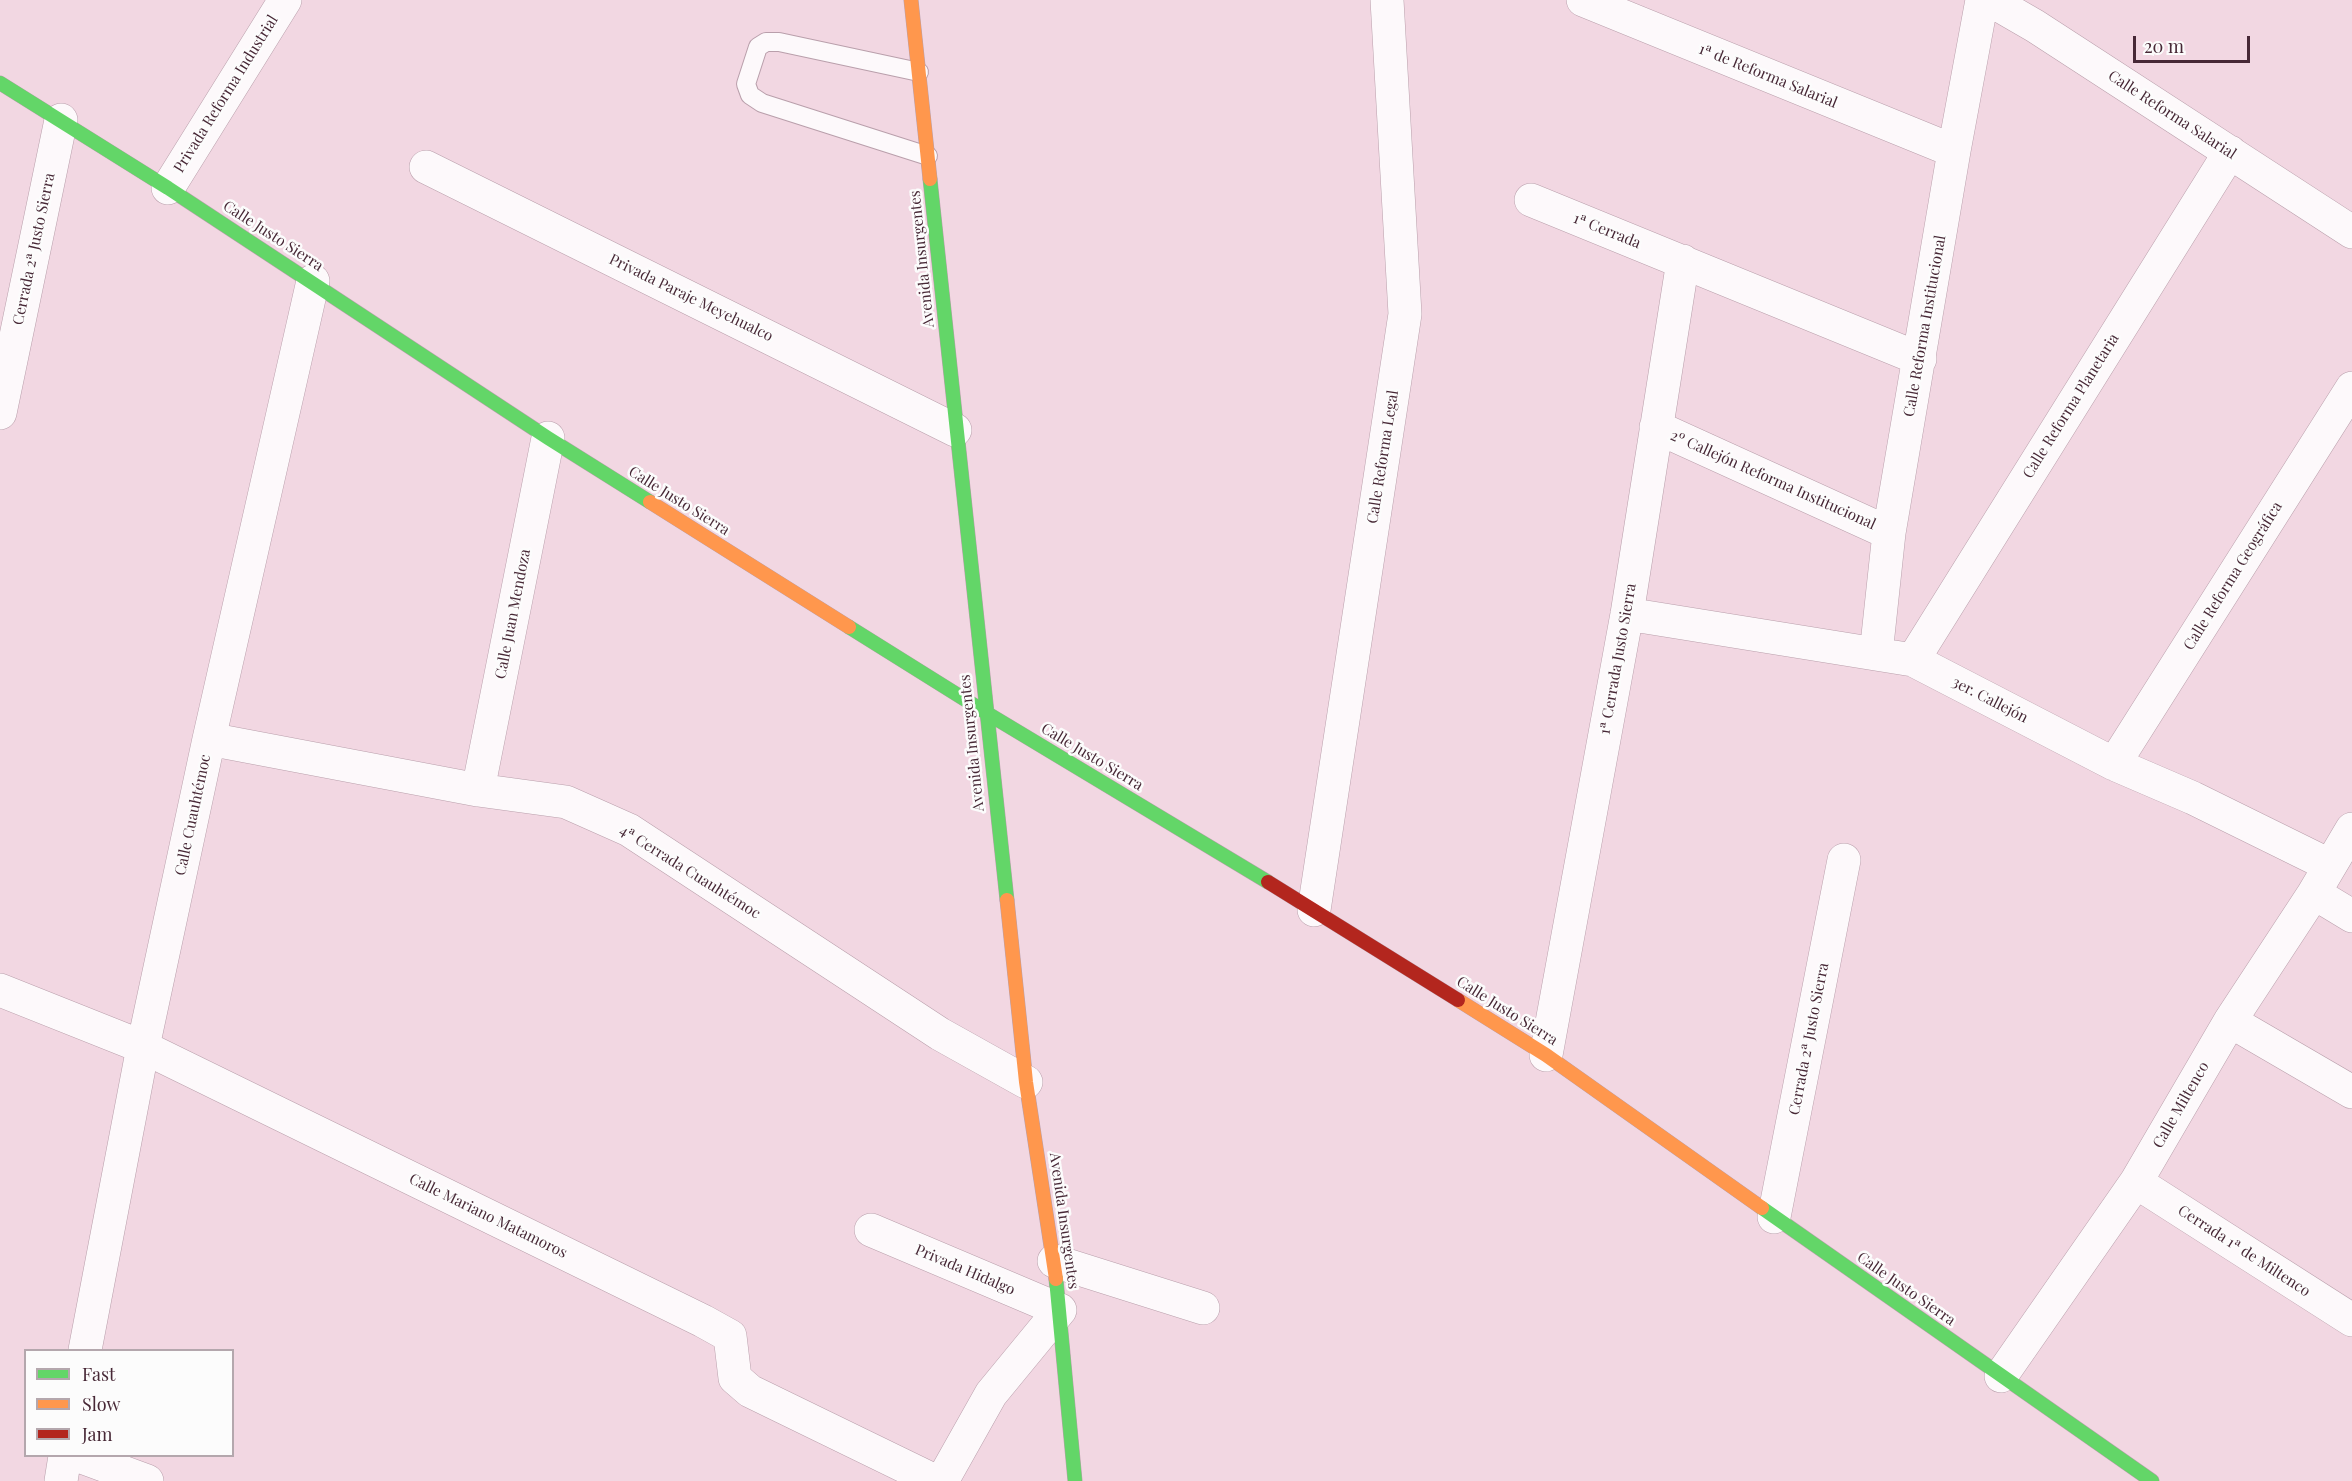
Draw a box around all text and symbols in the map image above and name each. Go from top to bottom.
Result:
street label: Privada Reforma Industrial [170,12,282,176]
scale bar [2136,24,2253,62]
text: 20 m [2144,34,2184,58]
street label: 1ª de Reforma Salarial [1696,40,1840,112]
street label: Calle Reforma Salarial [2105,67,2239,163]
street label: Cerrada 2ª Justo Sierra [9,171,59,327]
street label: Avenida Insurgentes [906,190,938,328]
street label: Calle Justo Sierra [220,197,326,275]
street label: 1ª Cerrada [1571,209,1643,253]
street label: Calle Reforma Institucional [1900,234,1950,418]
street label: Privada Paraje Meyehualco [606,250,776,346]
street label: Calle Reforma Planetaria [2019,330,2123,482]
street label: Calle Reforma Legal [1364,389,1402,525]
street label: 2º Callejón Reforma Institucional [1667,426,1879,534]
street label: Calle Justo Sierra [625,463,733,539]
street label: Calle Reforma Geográfica [2180,499,2286,653]
street label: Calle Juan Mendoza [492,548,534,680]
street label: 1ª Cerrada Justo Sierra [1596,582,1640,736]
street label: 3er. Callejón [1949,673,2031,727]
street label: Avenida Insurgentes [956,674,988,812]
street label: Calle Justo Sierra [1038,719,1146,795]
street label: Calle Cuauhtémoc [171,753,215,877]
street label: 4ª Cerrada Cuauhtémoc [616,821,764,923]
street label: Cerrada 2ª Justo Sierra [1785,961,1833,1117]
street label: Calle Justo Sierra [1453,973,1561,1049]
street label: Calle Miltenco [2149,1059,2213,1151]
street label: Avenida Insurgentes [1046,1152,1082,1290]
street label: Calle Mariano Matamoros [406,1170,570,1262]
street label: Cerrada 1ª de Miltenco [2175,1202,2313,1300]
street label: Privada Hidalgo [912,1241,1018,1299]
street label: Calle Justo Sierra [1853,1248,1959,1330]
legend [24,1349,234,1457]
text: Fast [82,1362,115,1386]
text: Slow [82,1392,120,1416]
text: Jam [82,1422,112,1446]

